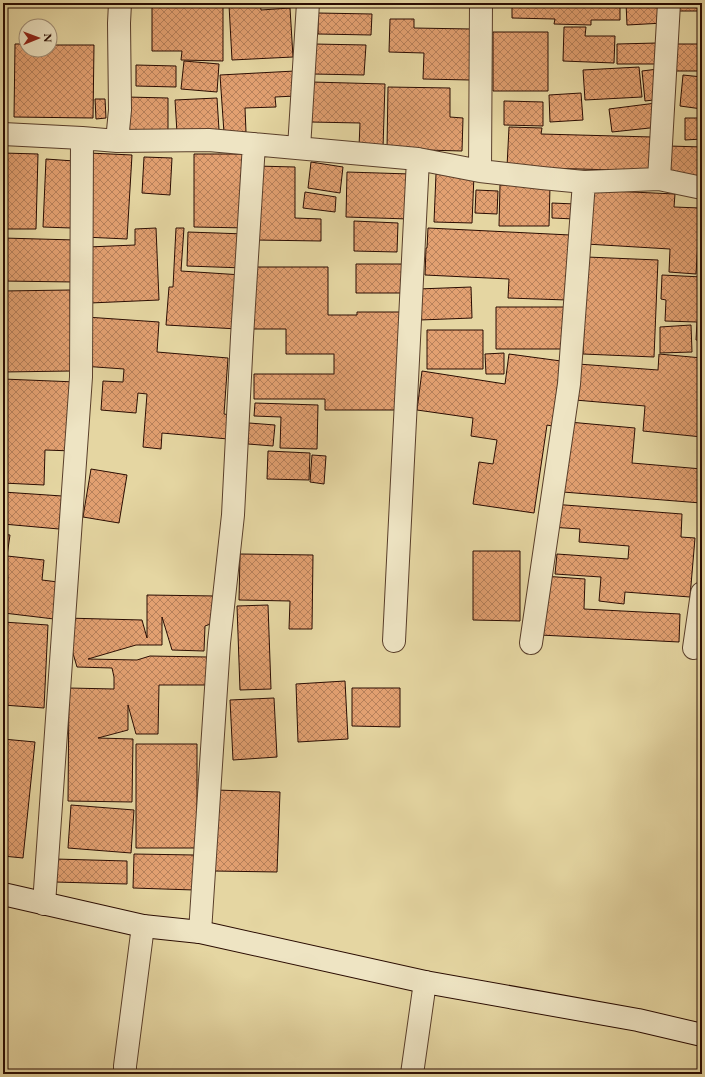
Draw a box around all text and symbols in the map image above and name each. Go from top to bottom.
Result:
north arrow [18,18,58,58]
text: N [41,33,55,42]

